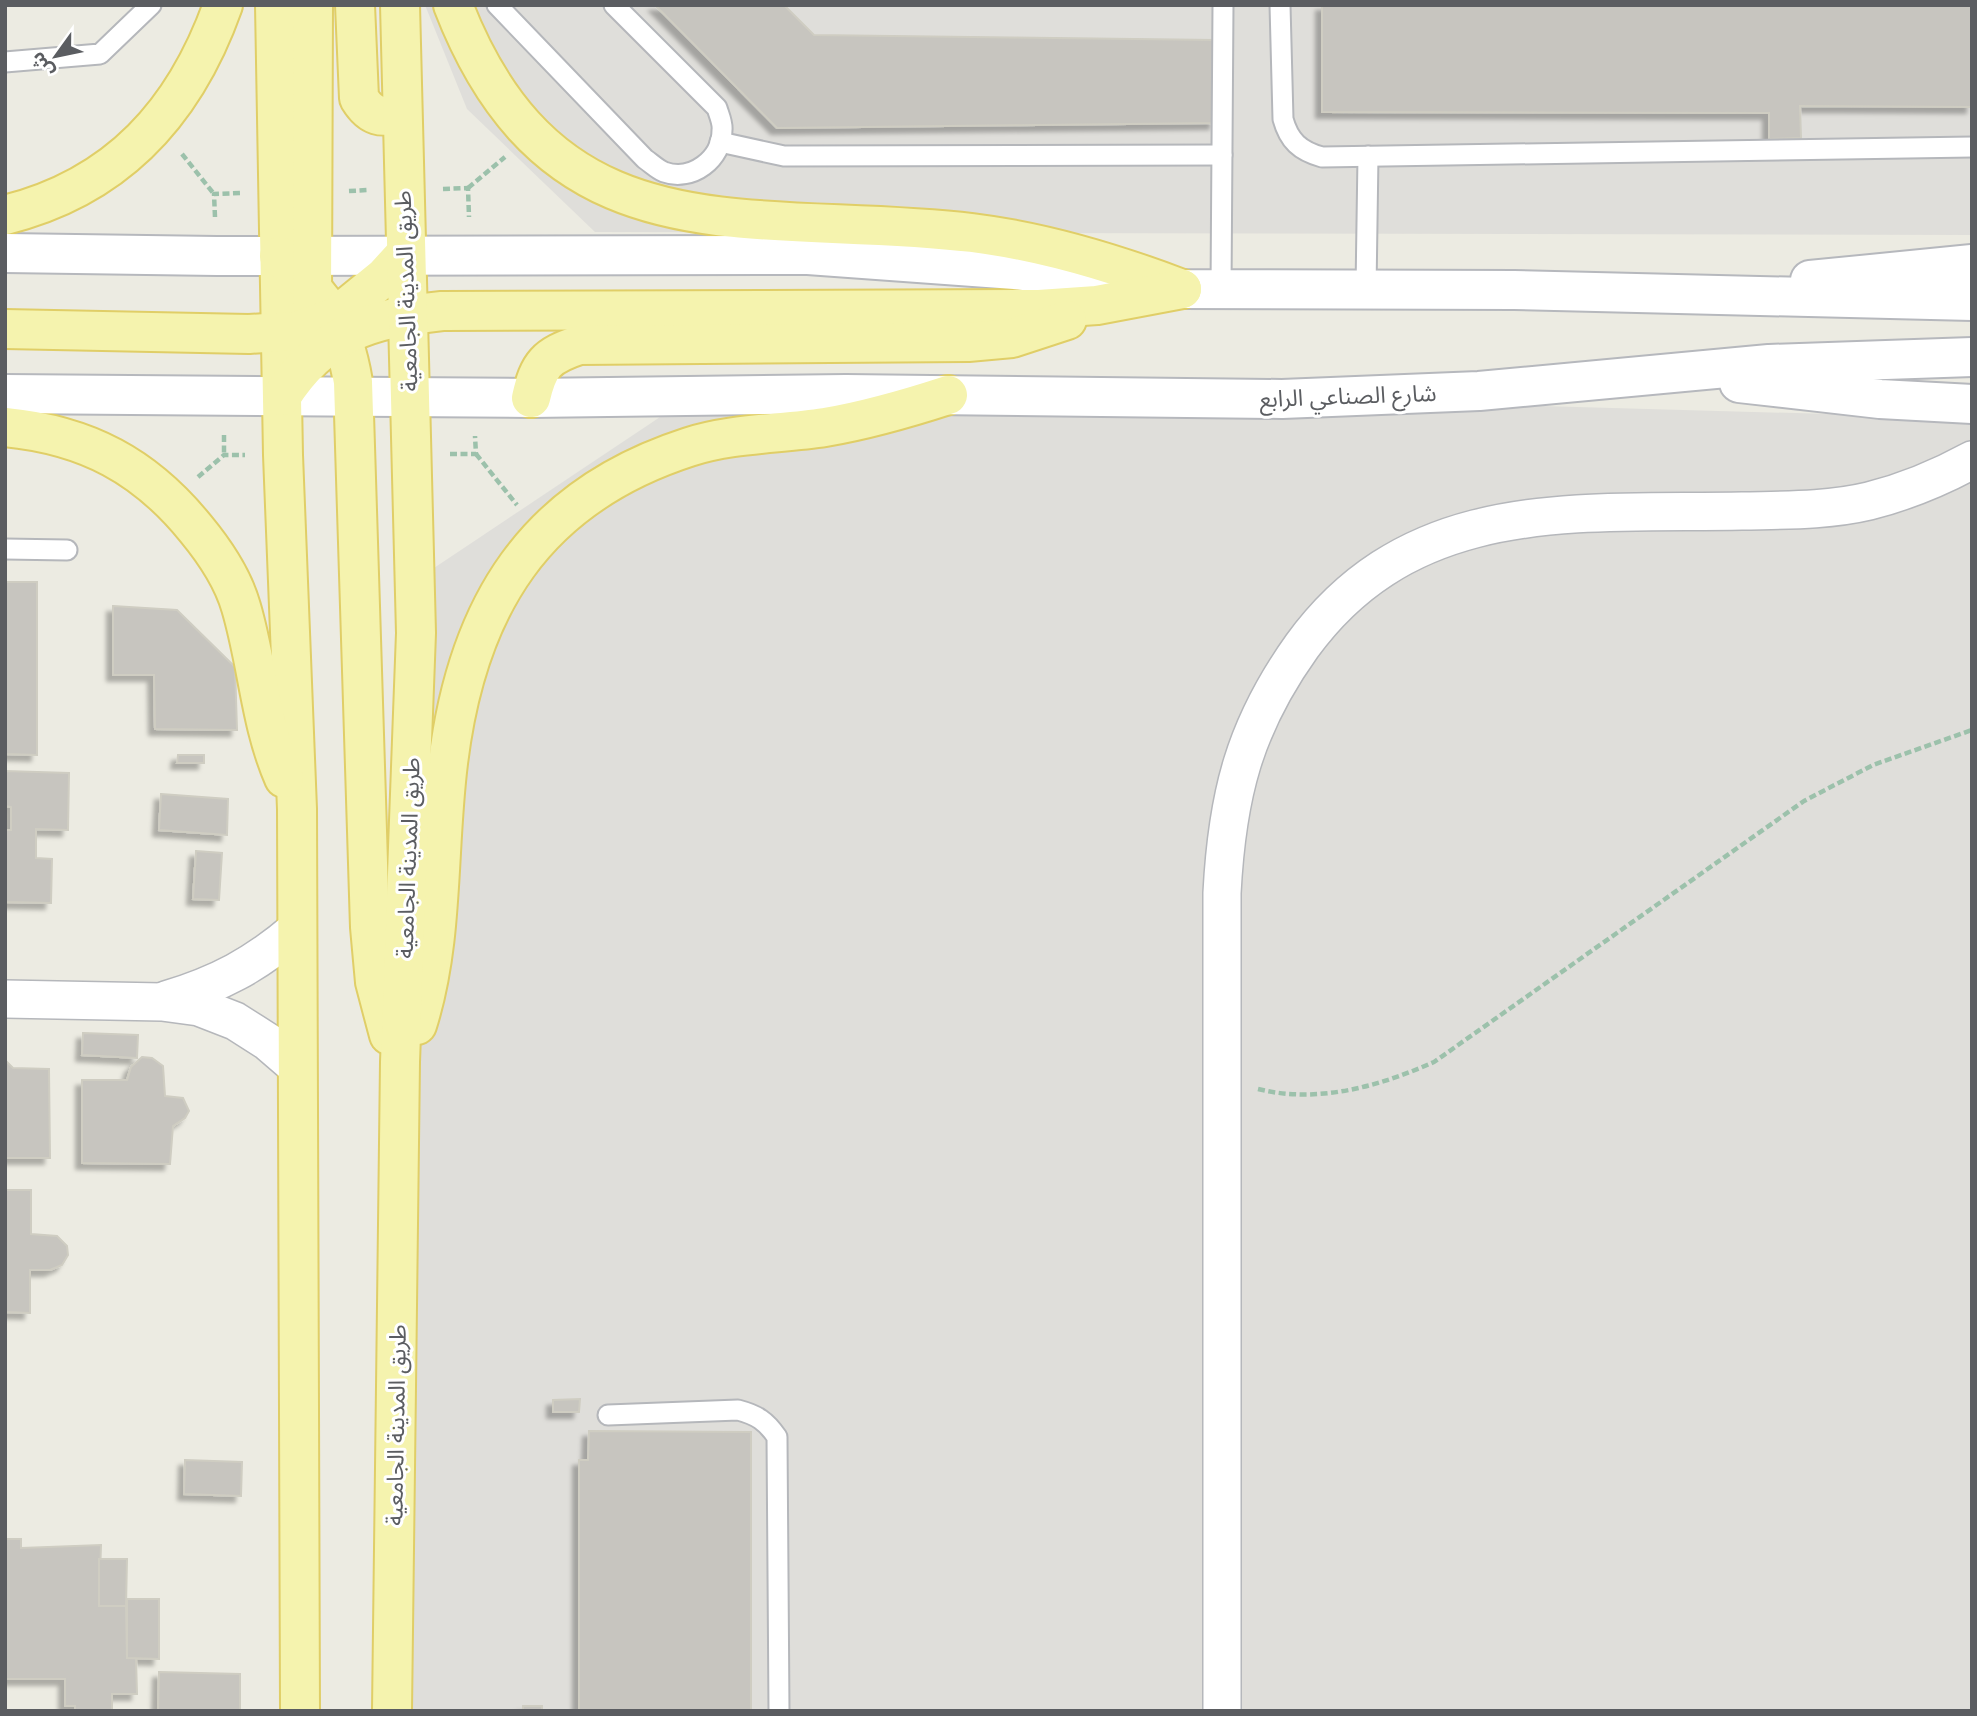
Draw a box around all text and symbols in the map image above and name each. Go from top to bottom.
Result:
north arrow [21,21,91,91]
text: ش [25,48,59,83]
street label: طريق المدينة الجامعية [387,190,424,392]
street label: شارع الصناعي الرابع [1259,378,1437,416]
street label: طريق المدينة الجامعية [389,757,426,959]
street label: طريق المدينة الجامعية [379,1324,412,1526]

